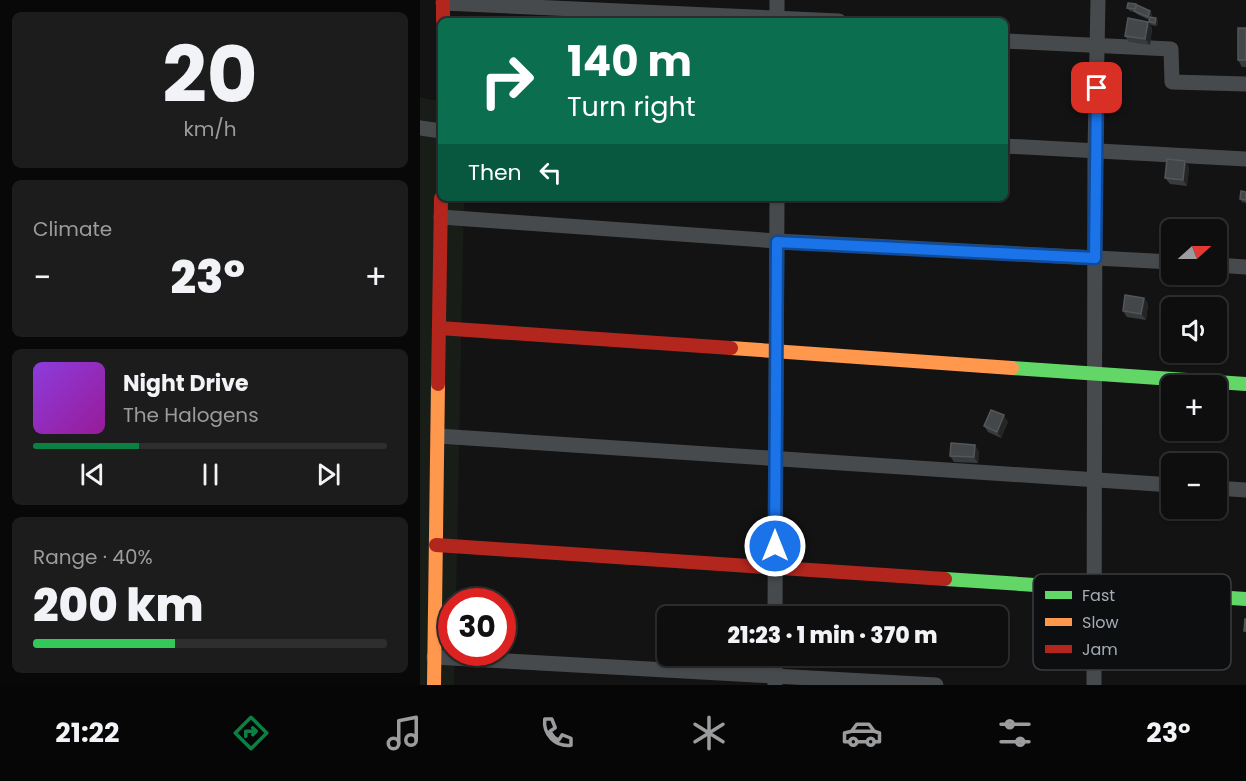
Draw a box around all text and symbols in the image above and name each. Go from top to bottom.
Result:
text: 20 [162,20,258,129]
text: 140 m [567,32,692,91]
icon: right [468,42,546,120]
pin [1071,62,1122,113]
icon: arrive [1080,71,1113,104]
text: Turn right [567,88,696,125]
text: km/h [183,115,237,143]
icon: left [534,156,567,189]
text: Then [468,157,522,188]
text: Climate [33,215,112,243]
north arrow [1161,219,1227,285]
map controls [1161,219,1227,519]
text: 23° [170,246,245,309]
text: − [33,254,51,301]
text: + [364,254,387,301]
button: sound [1161,297,1227,363]
text: Night Drive [123,368,249,399]
button: + [1161,375,1227,441]
text: The Halogens [123,401,259,429]
button: − [1161,453,1227,519]
icon: previous [76,458,109,491]
icon: pause [194,458,227,491]
icon: next [312,458,345,491]
position arrow [743,514,807,578]
text: Range · 40% [33,543,153,571]
text: 200 km [33,574,203,637]
legend [1033,574,1231,670]
text: Fast [1082,584,1115,607]
speed limit sign: 30 [438,588,516,666]
text: Slow [1082,611,1119,634]
text: 21:23 · 1 min · 370 m [728,620,937,651]
text: Jam [1082,638,1118,661]
icon: directions [230,712,272,754]
icon: music [383,712,425,754]
icon: phone [536,712,578,754]
icon: climate [688,712,730,754]
icon: car [841,712,883,754]
icon: filters [994,712,1036,754]
text: 21:22 [55,714,119,751]
text: 23° [1146,714,1191,751]

